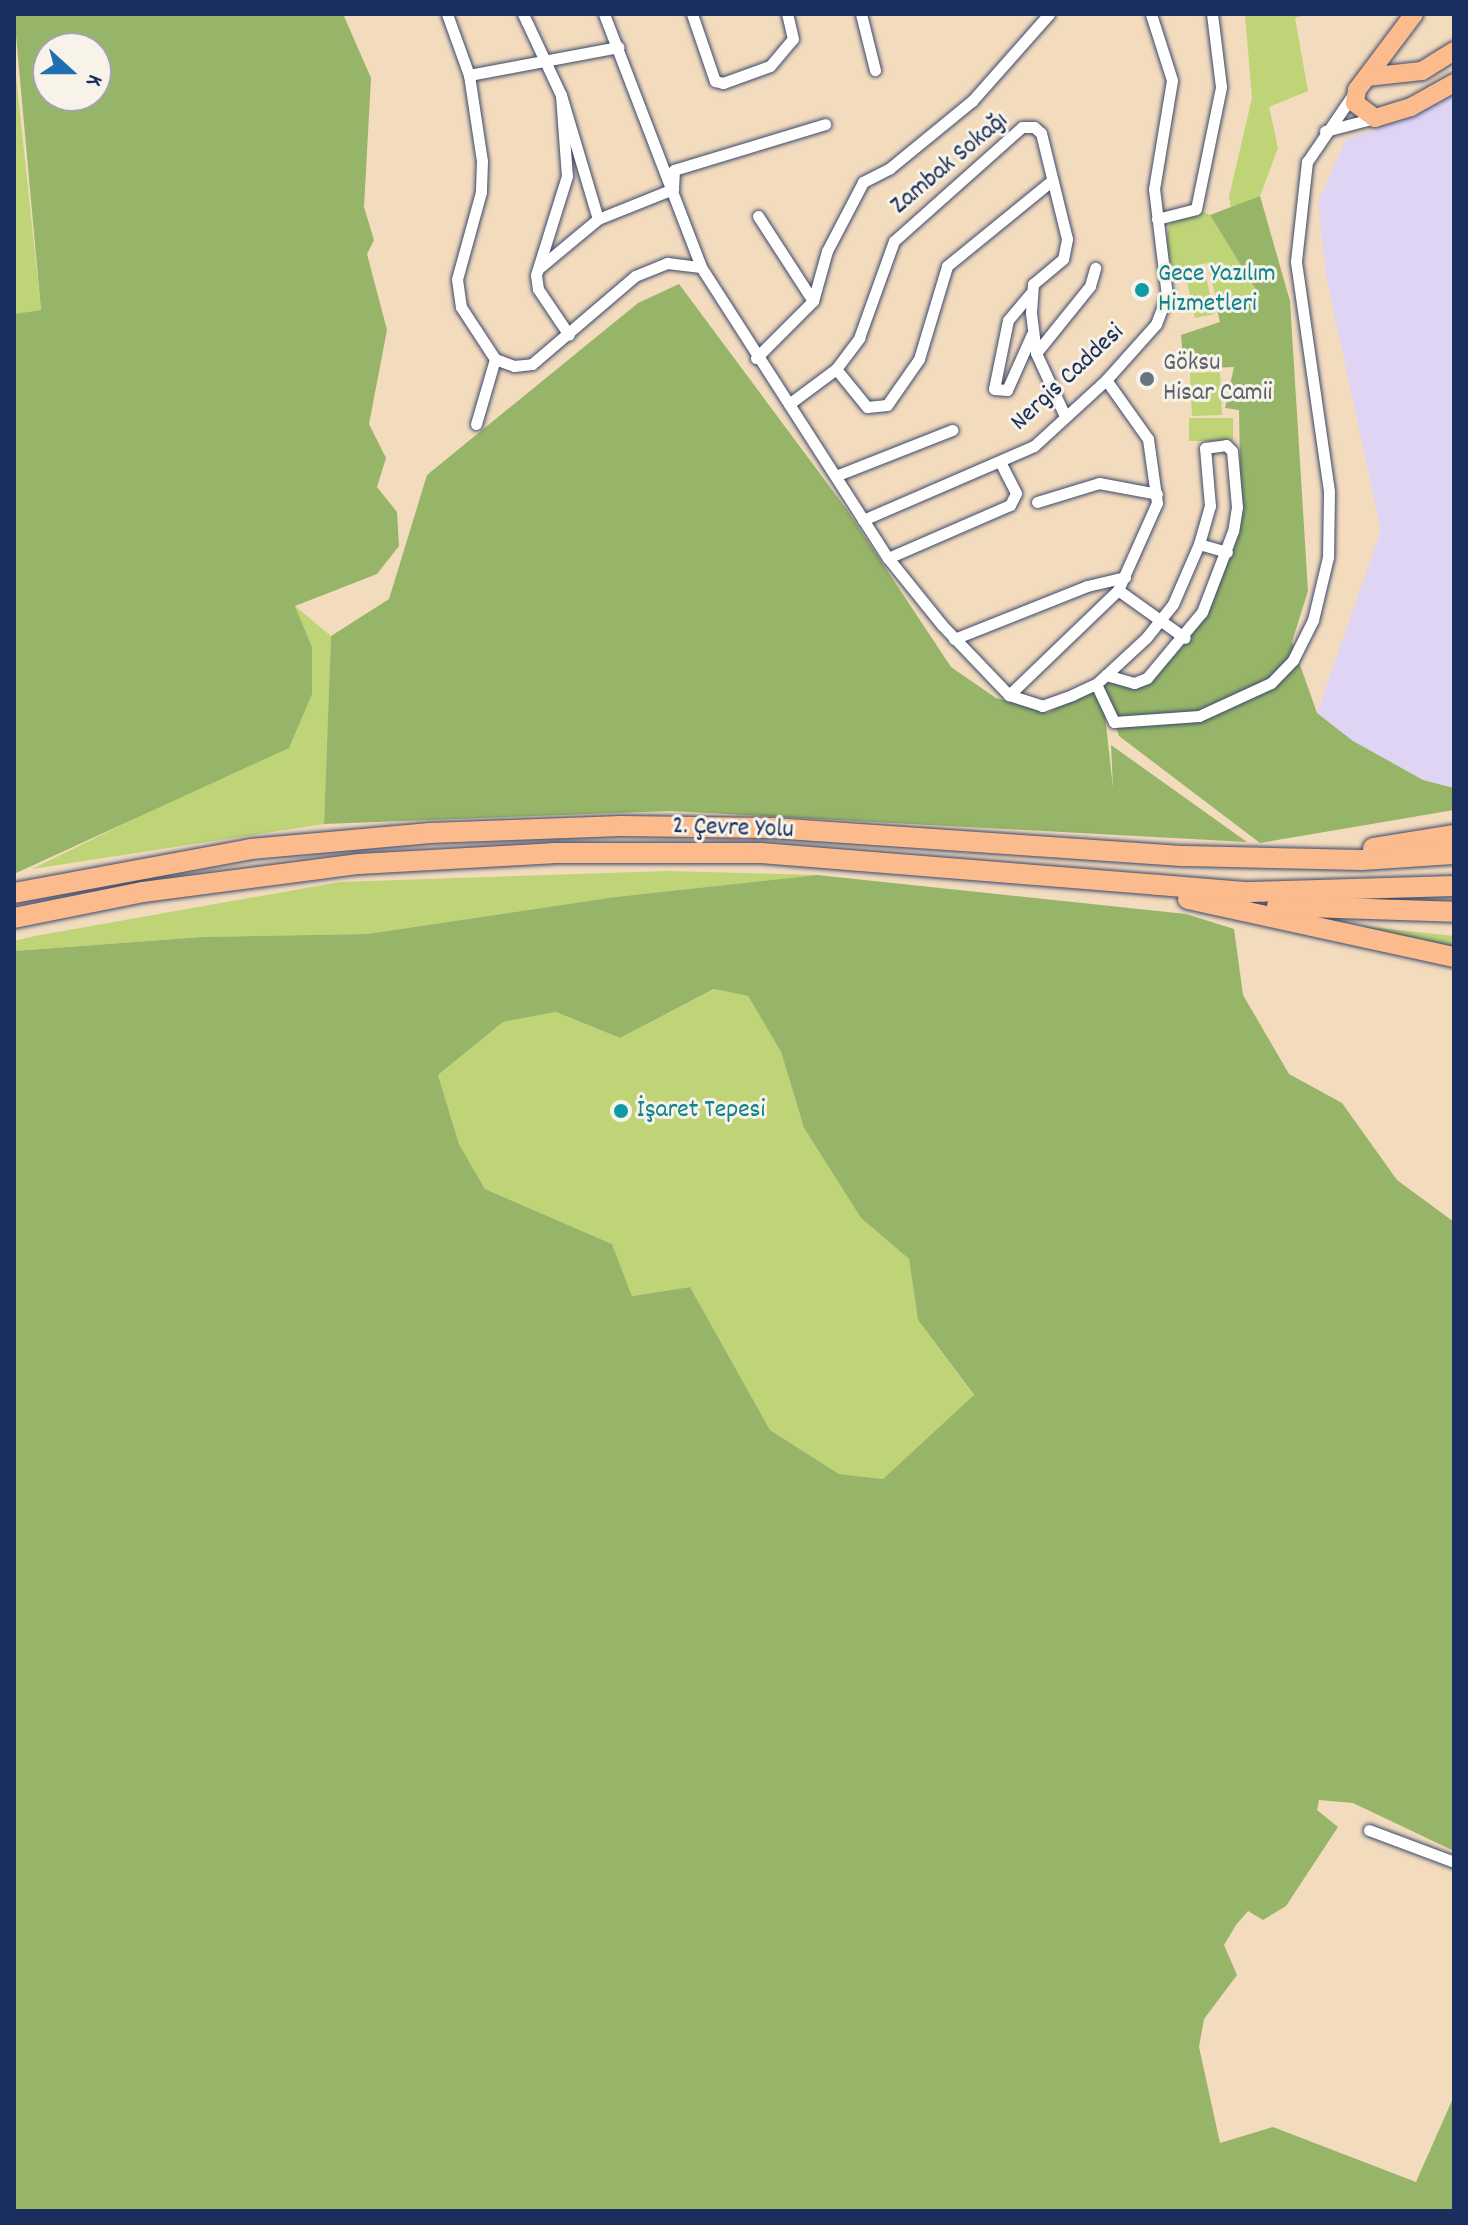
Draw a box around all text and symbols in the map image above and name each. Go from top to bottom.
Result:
north arrow [32,32,112,112]
text: K [77,70,109,90]
street label: Zambak Sokağı [885,106,1015,222]
place label: Gece Yazılım Hizmetleri [1158,259,1276,320]
marker: Gece Yazılım Hizmetleri [1133,281,1151,299]
street label: Nergis Caddesi [1005,318,1131,438]
place label: Göksu Hisar Camii [1163,348,1272,410]
marker: Göksu Hisar Camii [1138,370,1156,388]
street label: 2. Çevre Yolu [672,811,794,847]
place label: İşaret Tepesi [637,1095,765,1127]
marker: İşaret Tepesi [612,1102,630,1120]

